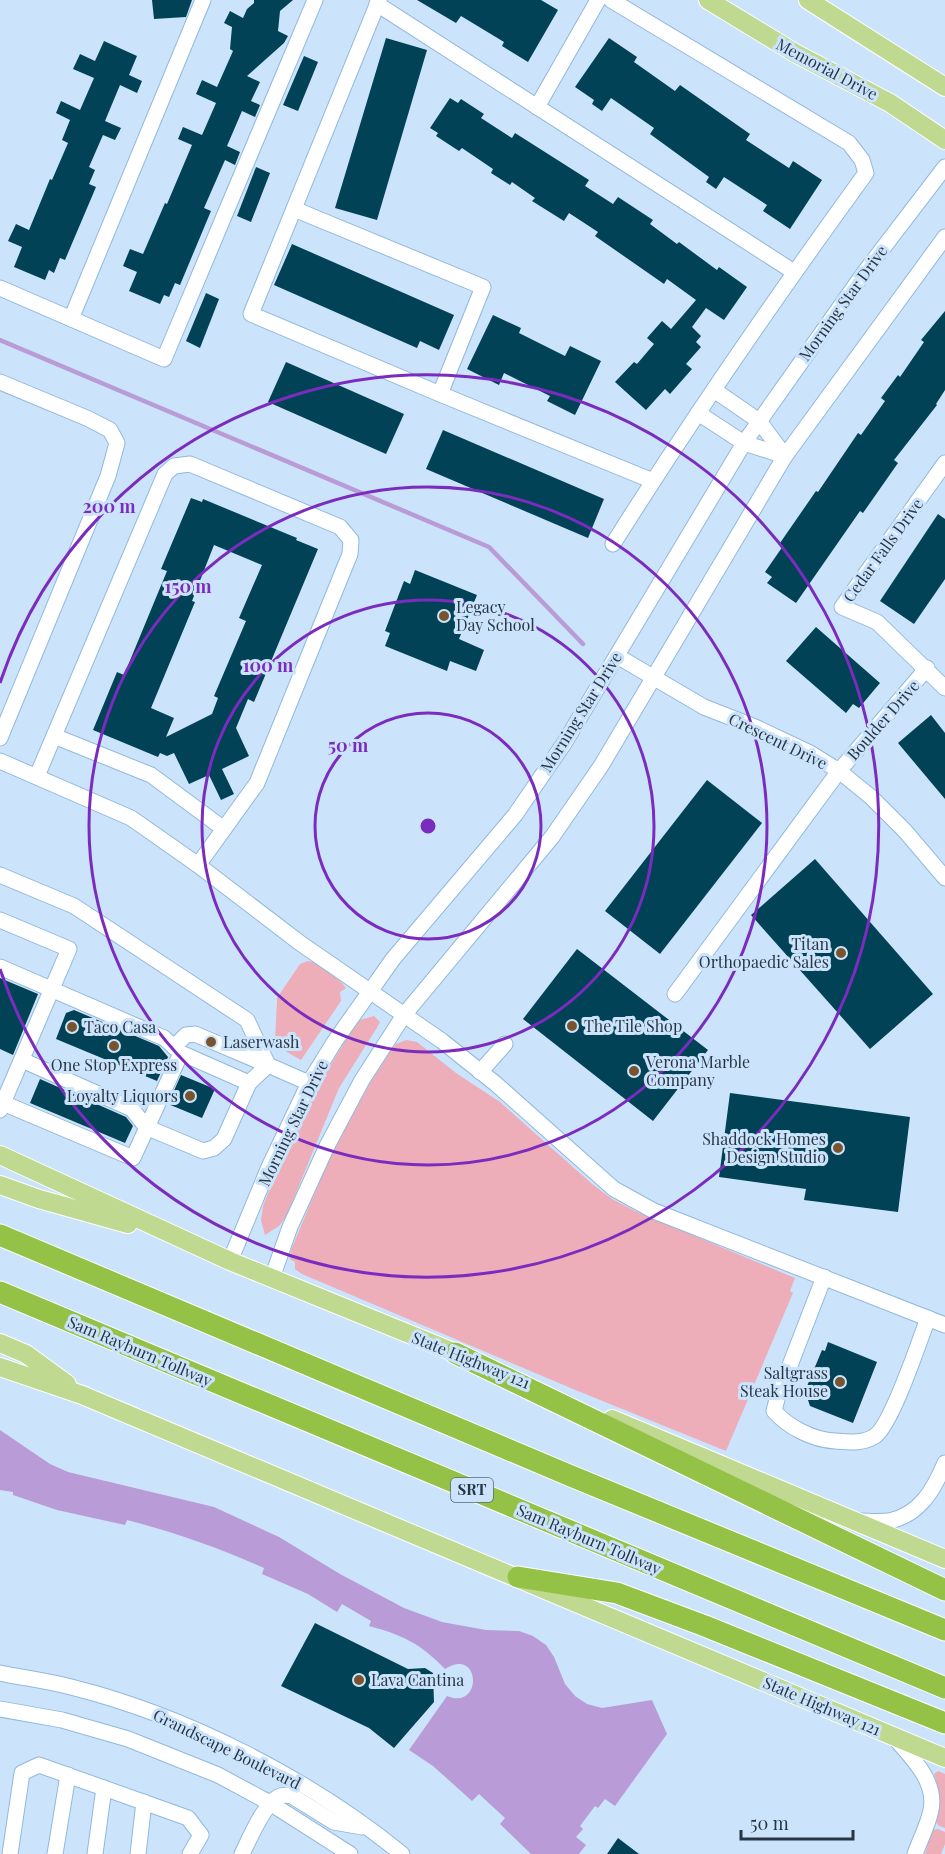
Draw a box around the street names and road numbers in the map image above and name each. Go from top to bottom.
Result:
street label: Memorial Drive [773,33,882,104]
street label: Morning Star Drive [794,241,892,365]
street label: Cedar Falls Drive [838,494,927,606]
street label: Morning Star Drive [535,648,626,776]
street label: Boulder Drive [842,675,923,764]
street label: Crescent Drive [726,708,831,773]
street label: Morning Star Drive [253,1056,332,1189]
street label: Sam Rayburn Tollway [65,1311,216,1390]
street label: State Highway 121 [409,1326,533,1393]
road number: SRT [451,1478,493,1502]
street label: Sam Rayburn Tollway [514,1499,665,1578]
street label: State Highway 121 [760,1671,884,1740]
street label: Grandscape Boulevard [150,1704,305,1793]

